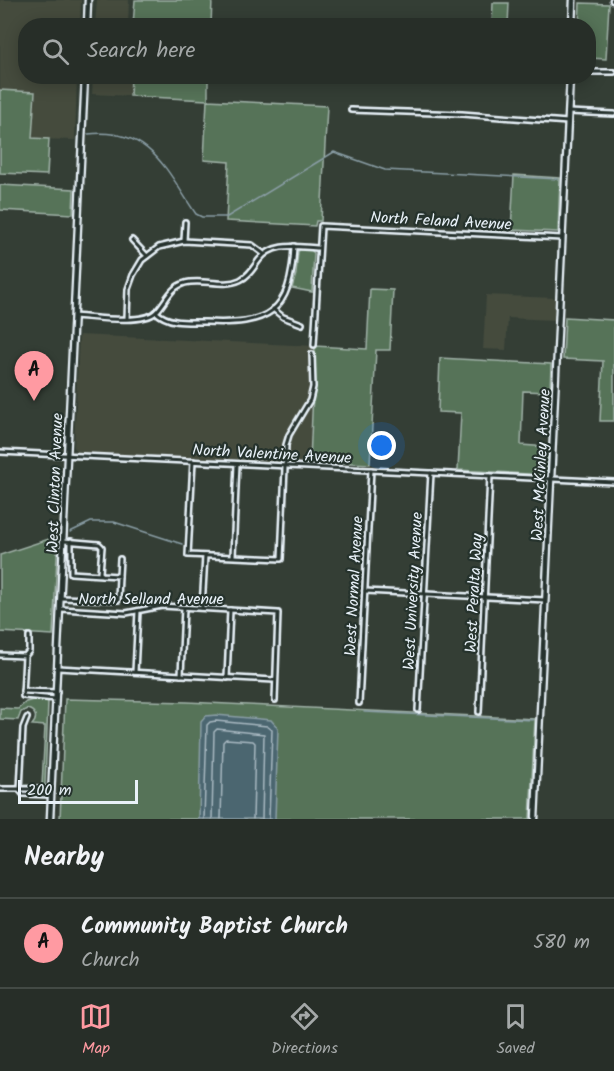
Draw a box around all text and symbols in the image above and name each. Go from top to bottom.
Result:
search box [18,18,596,84]
text: Search here [87,34,195,69]
icon: search [39,35,72,68]
street label: North Feland Avenue [370,205,512,238]
pin: A [15,352,54,401]
street label: West McKinley Avenue [525,388,558,542]
street label: West Clinton Avenue [41,412,70,554]
your location [367,431,396,460]
street label: North Valentine Avenue [192,438,352,471]
street label: West University Avenue [397,511,430,671]
street label: West Normal Avenue [338,515,371,657]
street label: West Peralta Way [459,532,490,653]
street label: North Selland Avenue [78,587,224,612]
scale bar [18,777,138,804]
text: 200 m [27,778,71,803]
text: Nearby [24,837,104,879]
text: Community Baptist Church [81,910,348,945]
text: A [37,927,50,959]
text: 580 m [533,927,590,959]
text: Church [81,945,140,977]
tab: Map [79,1000,112,1061]
tab: Directions [271,1000,338,1061]
tab: Saved [497,1000,535,1061]

